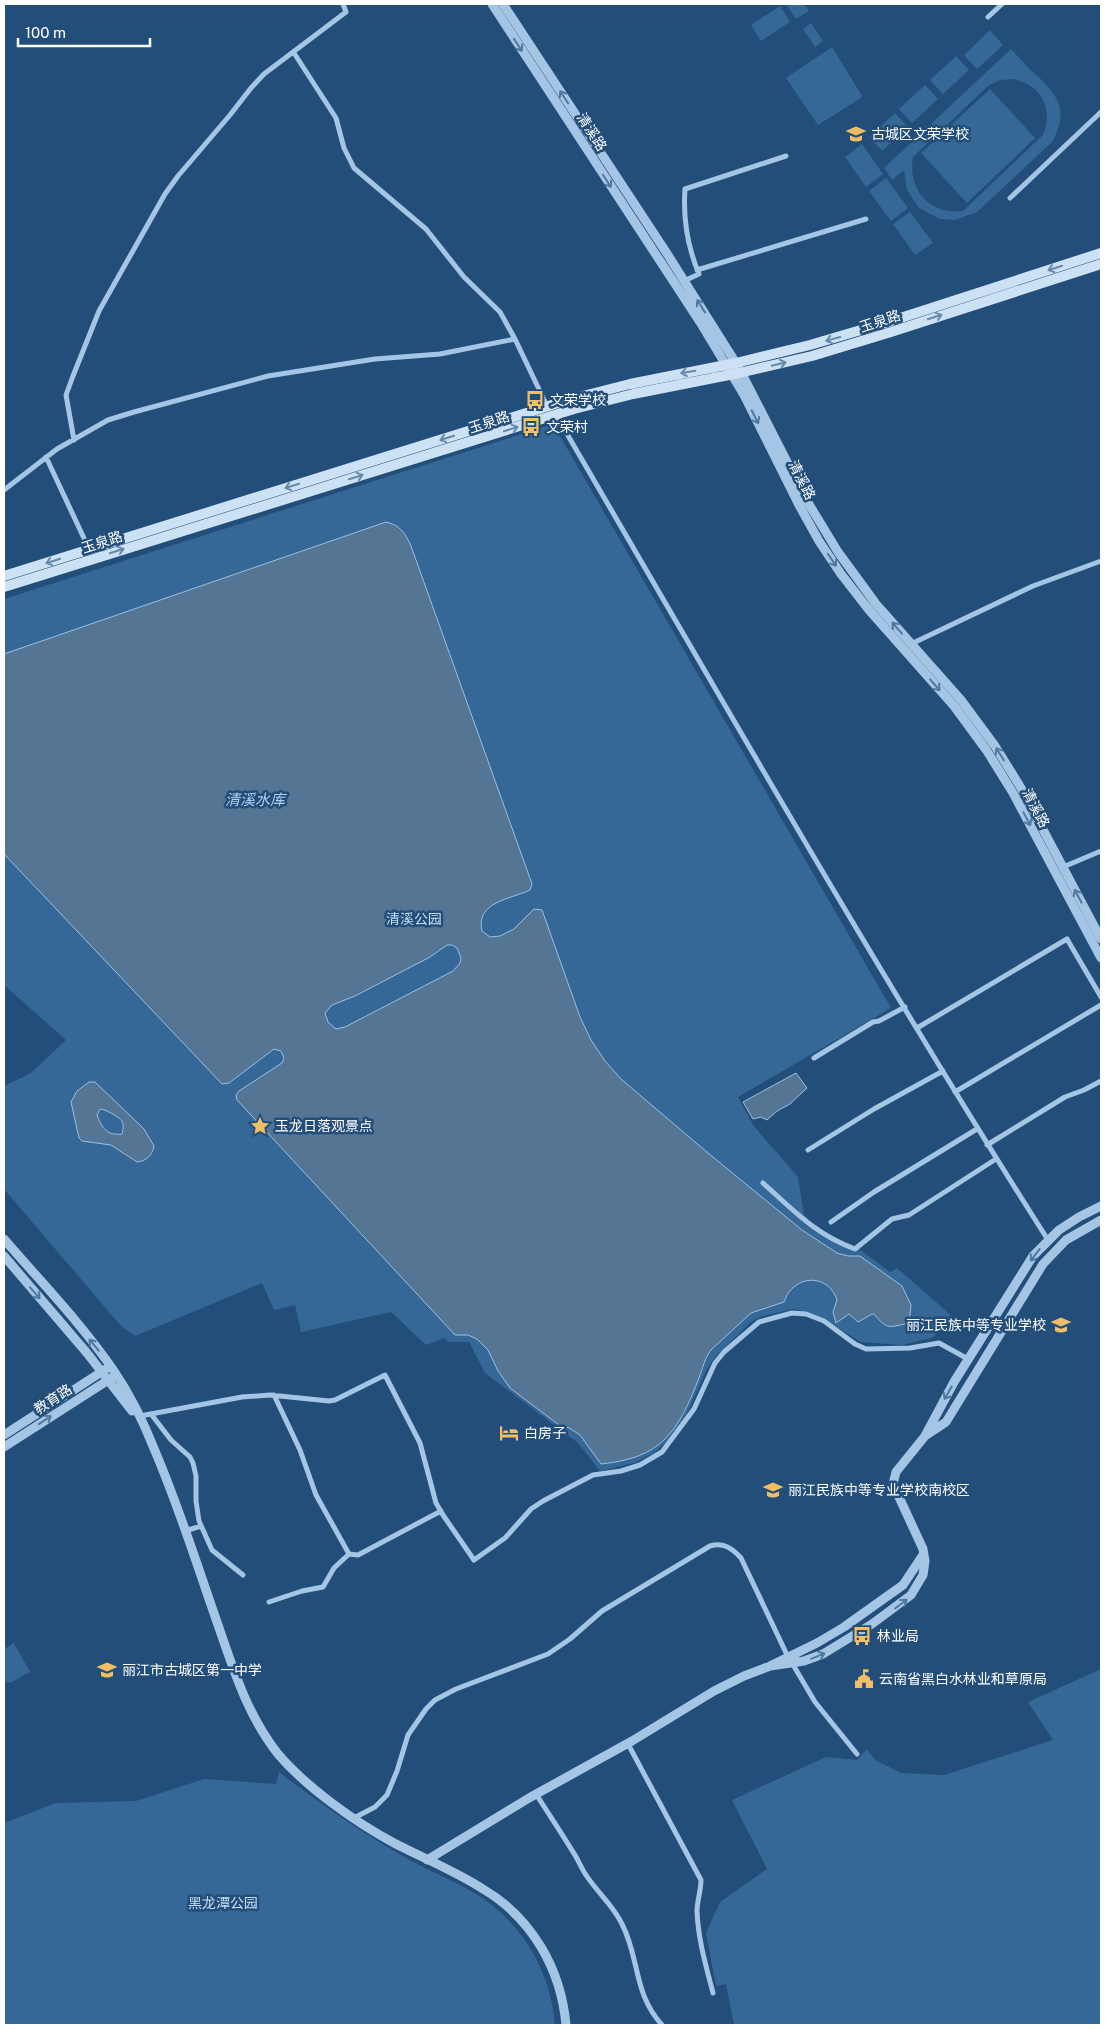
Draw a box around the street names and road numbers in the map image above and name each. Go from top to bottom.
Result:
street label: 清溪路 [574,110,610,154]
street label: 玉泉路 [858,307,902,335]
street label: 玉泉路 [467,408,511,436]
street label: 清溪路 [785,458,819,502]
street label: 玉泉路 [80,528,124,556]
street label: 清溪路 [1019,786,1053,830]
street label: 教育路 [31,1381,75,1417]

